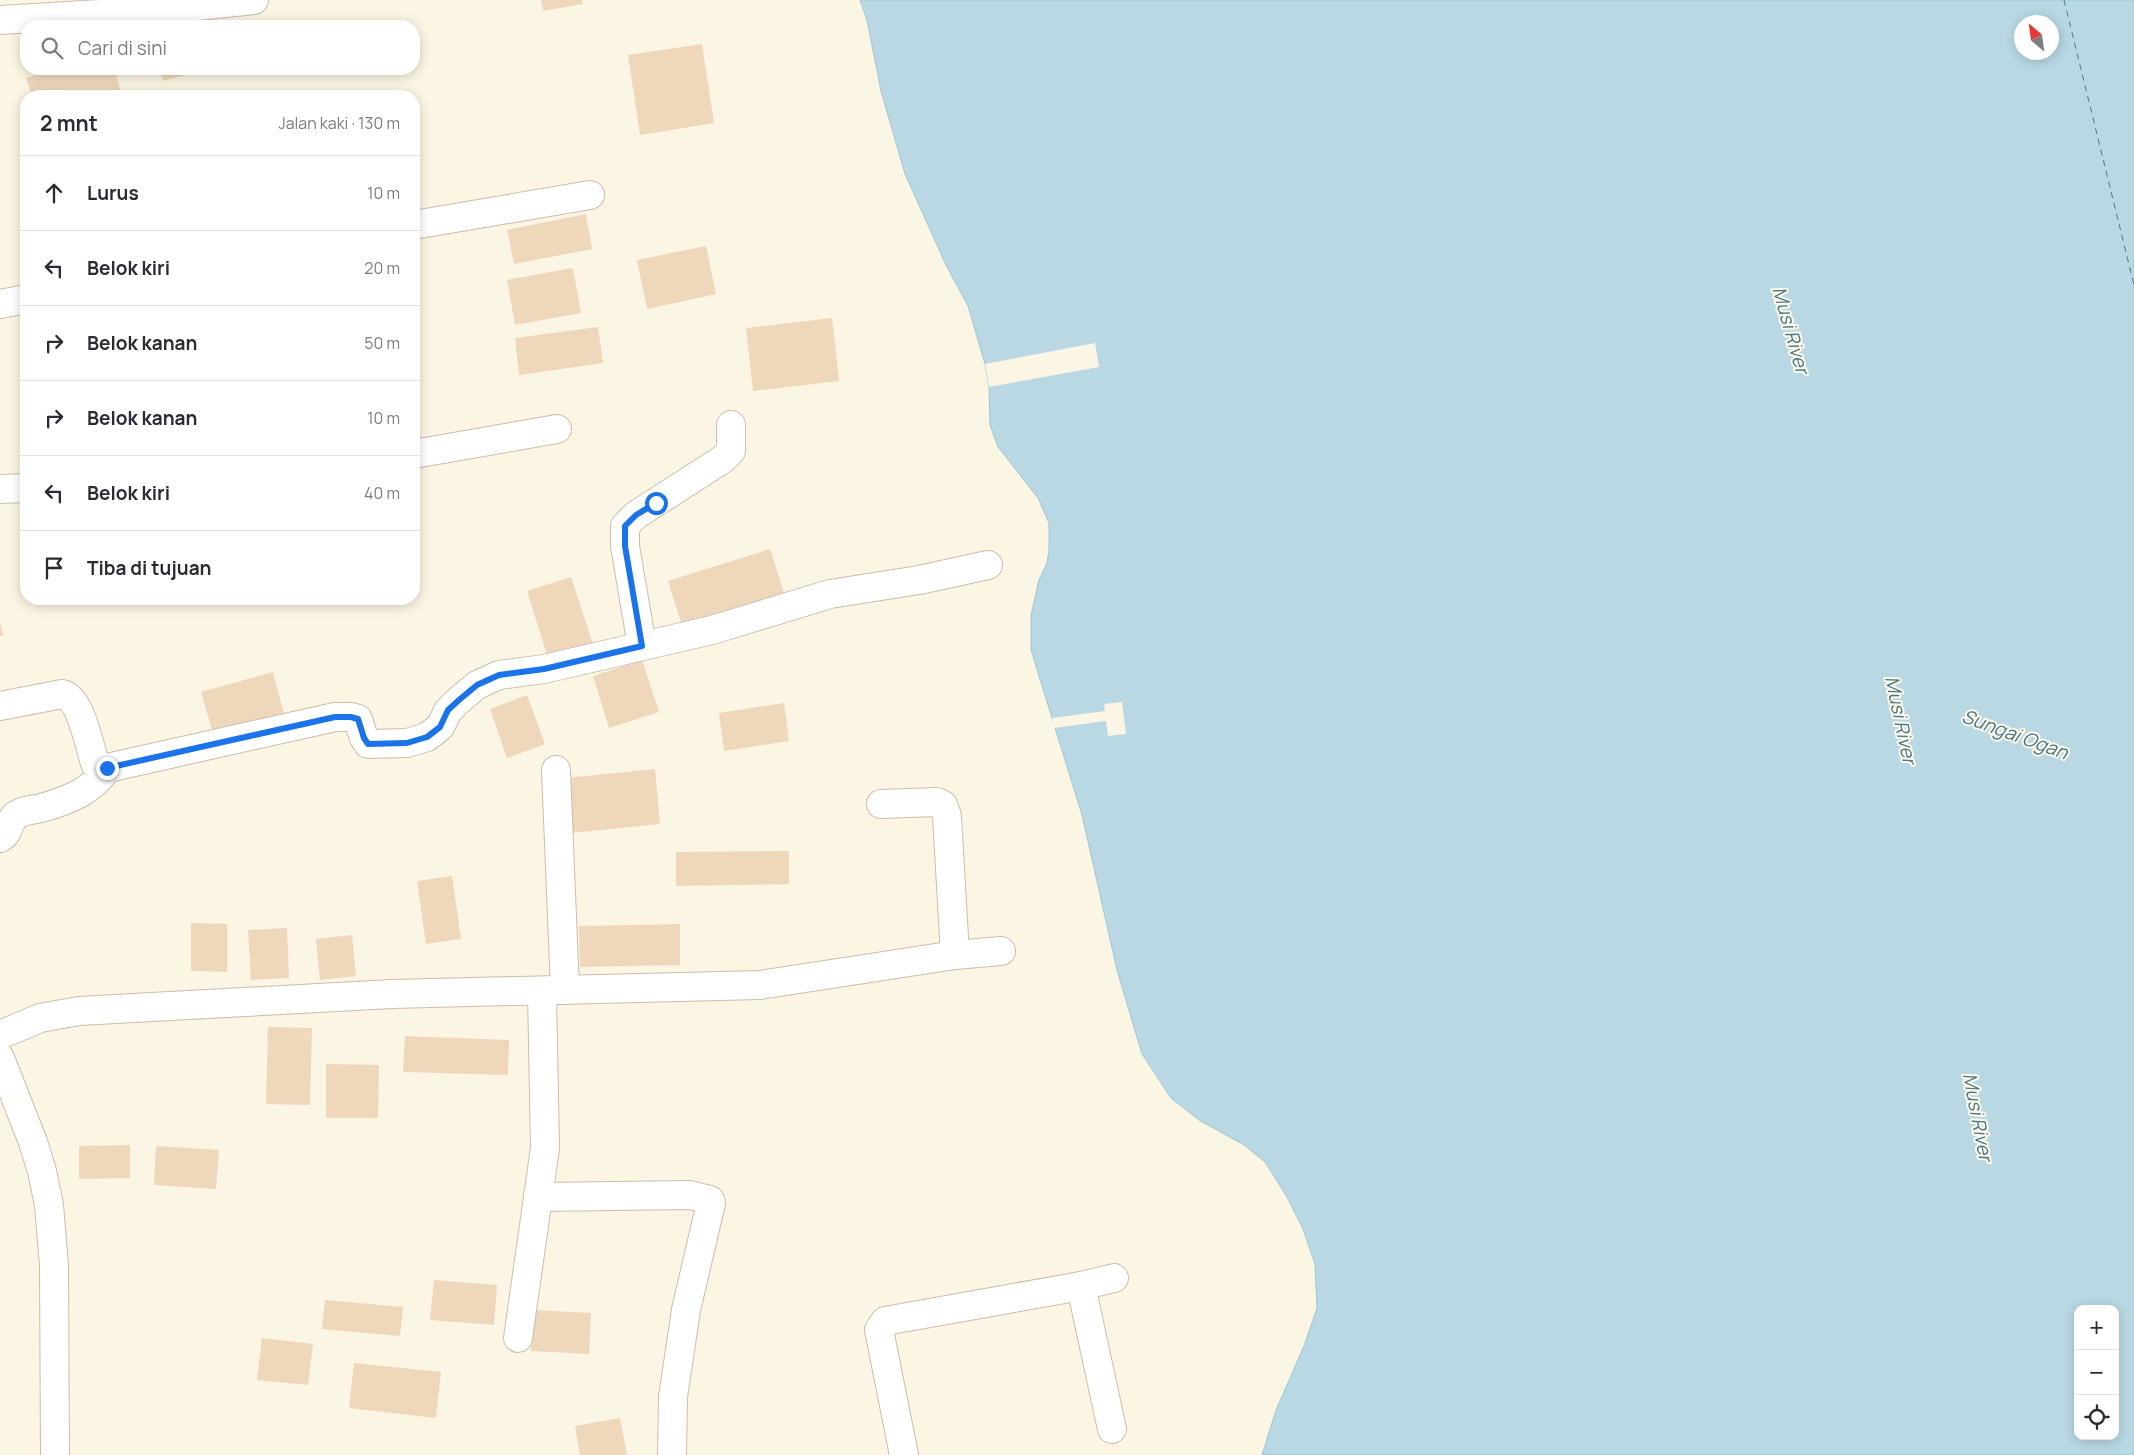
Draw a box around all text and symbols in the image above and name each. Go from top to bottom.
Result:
north arrow [2014,15,2059,60]
search box [20,20,420,75]
icon: search [38,34,66,62]
text: Cari di sini [78,35,167,61]
text: 2 mnt [40,109,98,137]
text: Jalan kaki · 130 m [278,112,400,134]
icon: ahead [40,179,68,207]
text: Lurus [87,180,139,206]
text: 10 m [367,182,400,204]
icon: left [40,254,68,282]
text: Belok kiri [87,255,170,281]
text: 20 m [364,257,400,279]
water label: Musi River [1766,284,1816,378]
icon: right [40,329,68,357]
text: Belok kanan [87,330,197,356]
text: 50 m [364,332,400,354]
icon: right [40,404,68,432]
text: Belok kanan [87,405,197,431]
text: 10 m [367,407,400,429]
icon: left [40,479,68,507]
text: Belok kiri [87,480,170,506]
text: 40 m [364,482,400,504]
route start [645,492,668,515]
icon: arrive [40,554,68,582]
text: Tiba di tujuan [87,555,211,581]
water label: Musi River [1879,674,1923,768]
water label: Sungai Ogan [1958,703,2072,765]
route end [96,757,119,780]
water label: Musi River [1957,1071,2000,1165]
map controls [2074,1305,2119,1440]
button: + [2074,1305,2119,1350]
button: − [2074,1350,2119,1395]
button: locate [2074,1395,2119,1440]

